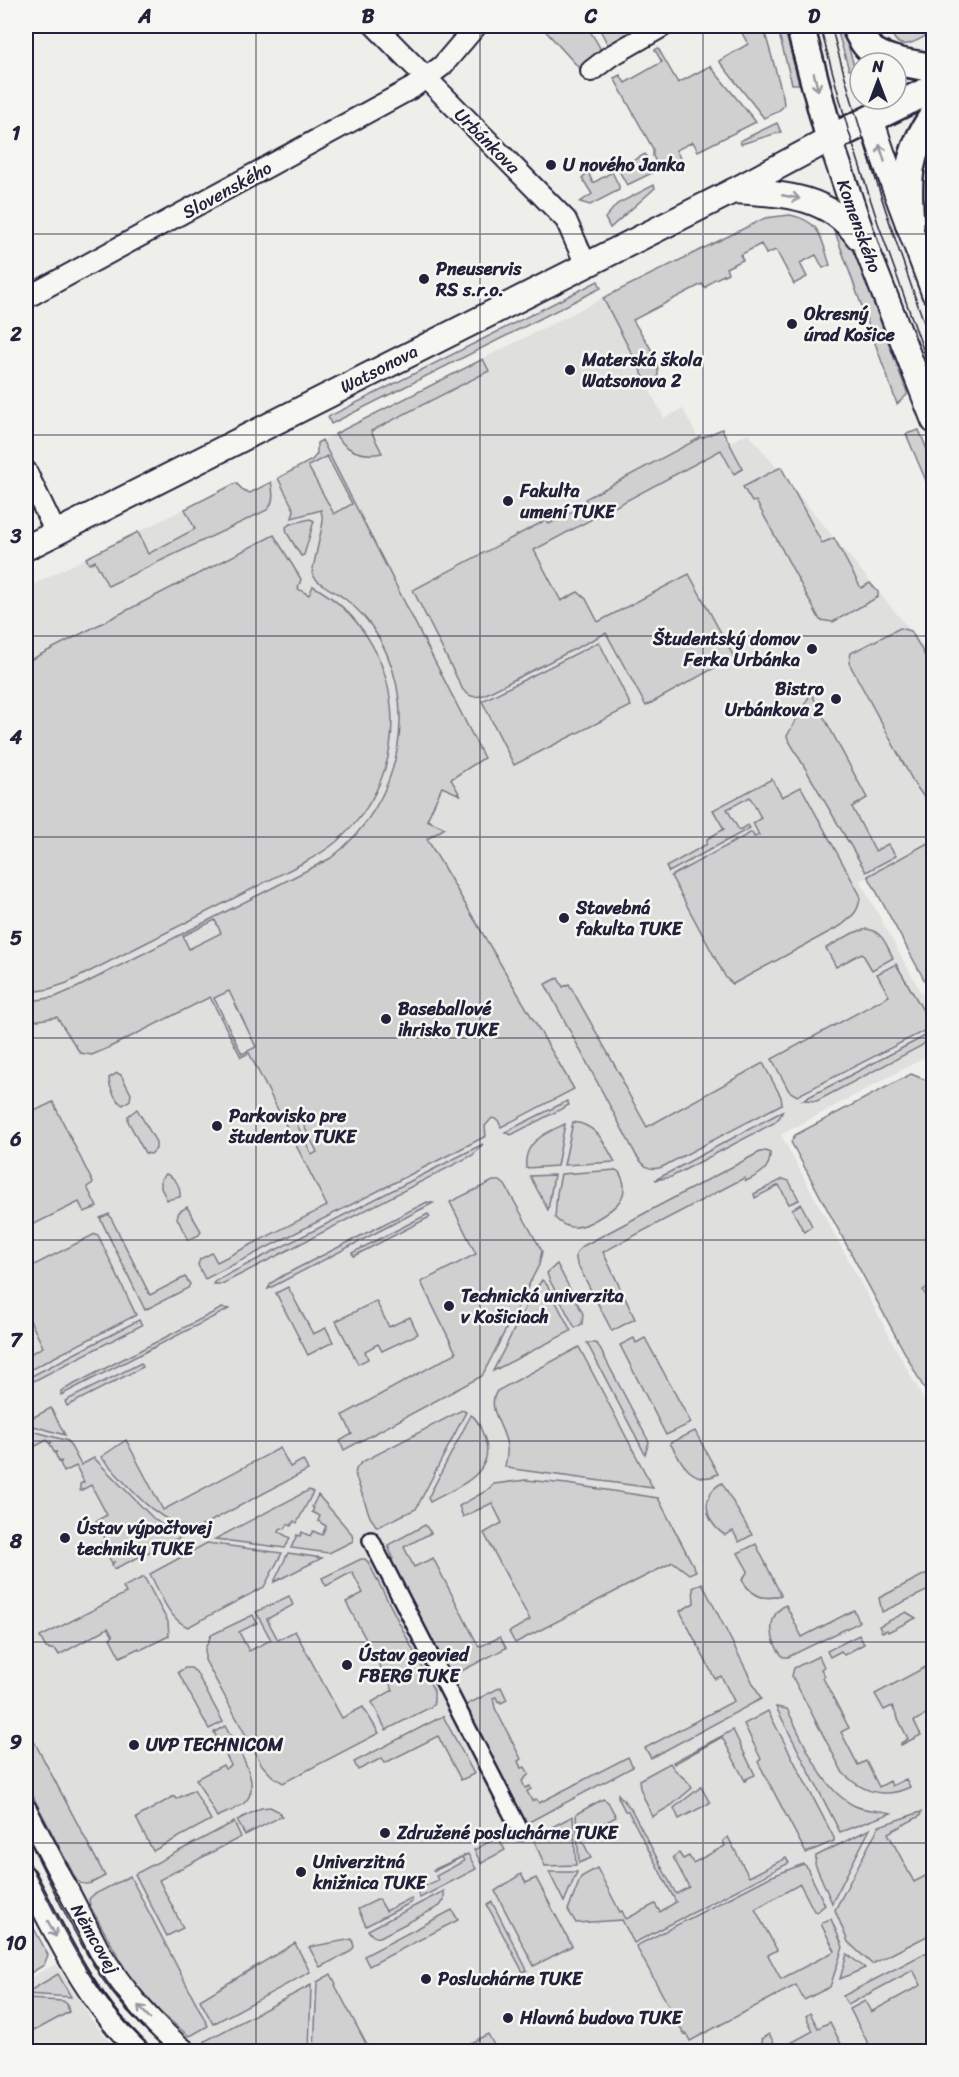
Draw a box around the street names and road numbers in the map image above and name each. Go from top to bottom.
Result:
street label: Urbánkova [446,100,529,183]
street label: Slovenského [176,152,278,228]
street label: Komenského [827,175,891,277]
street label: Watsonova [334,336,424,402]
street label: Němcovej [62,1898,128,1981]

